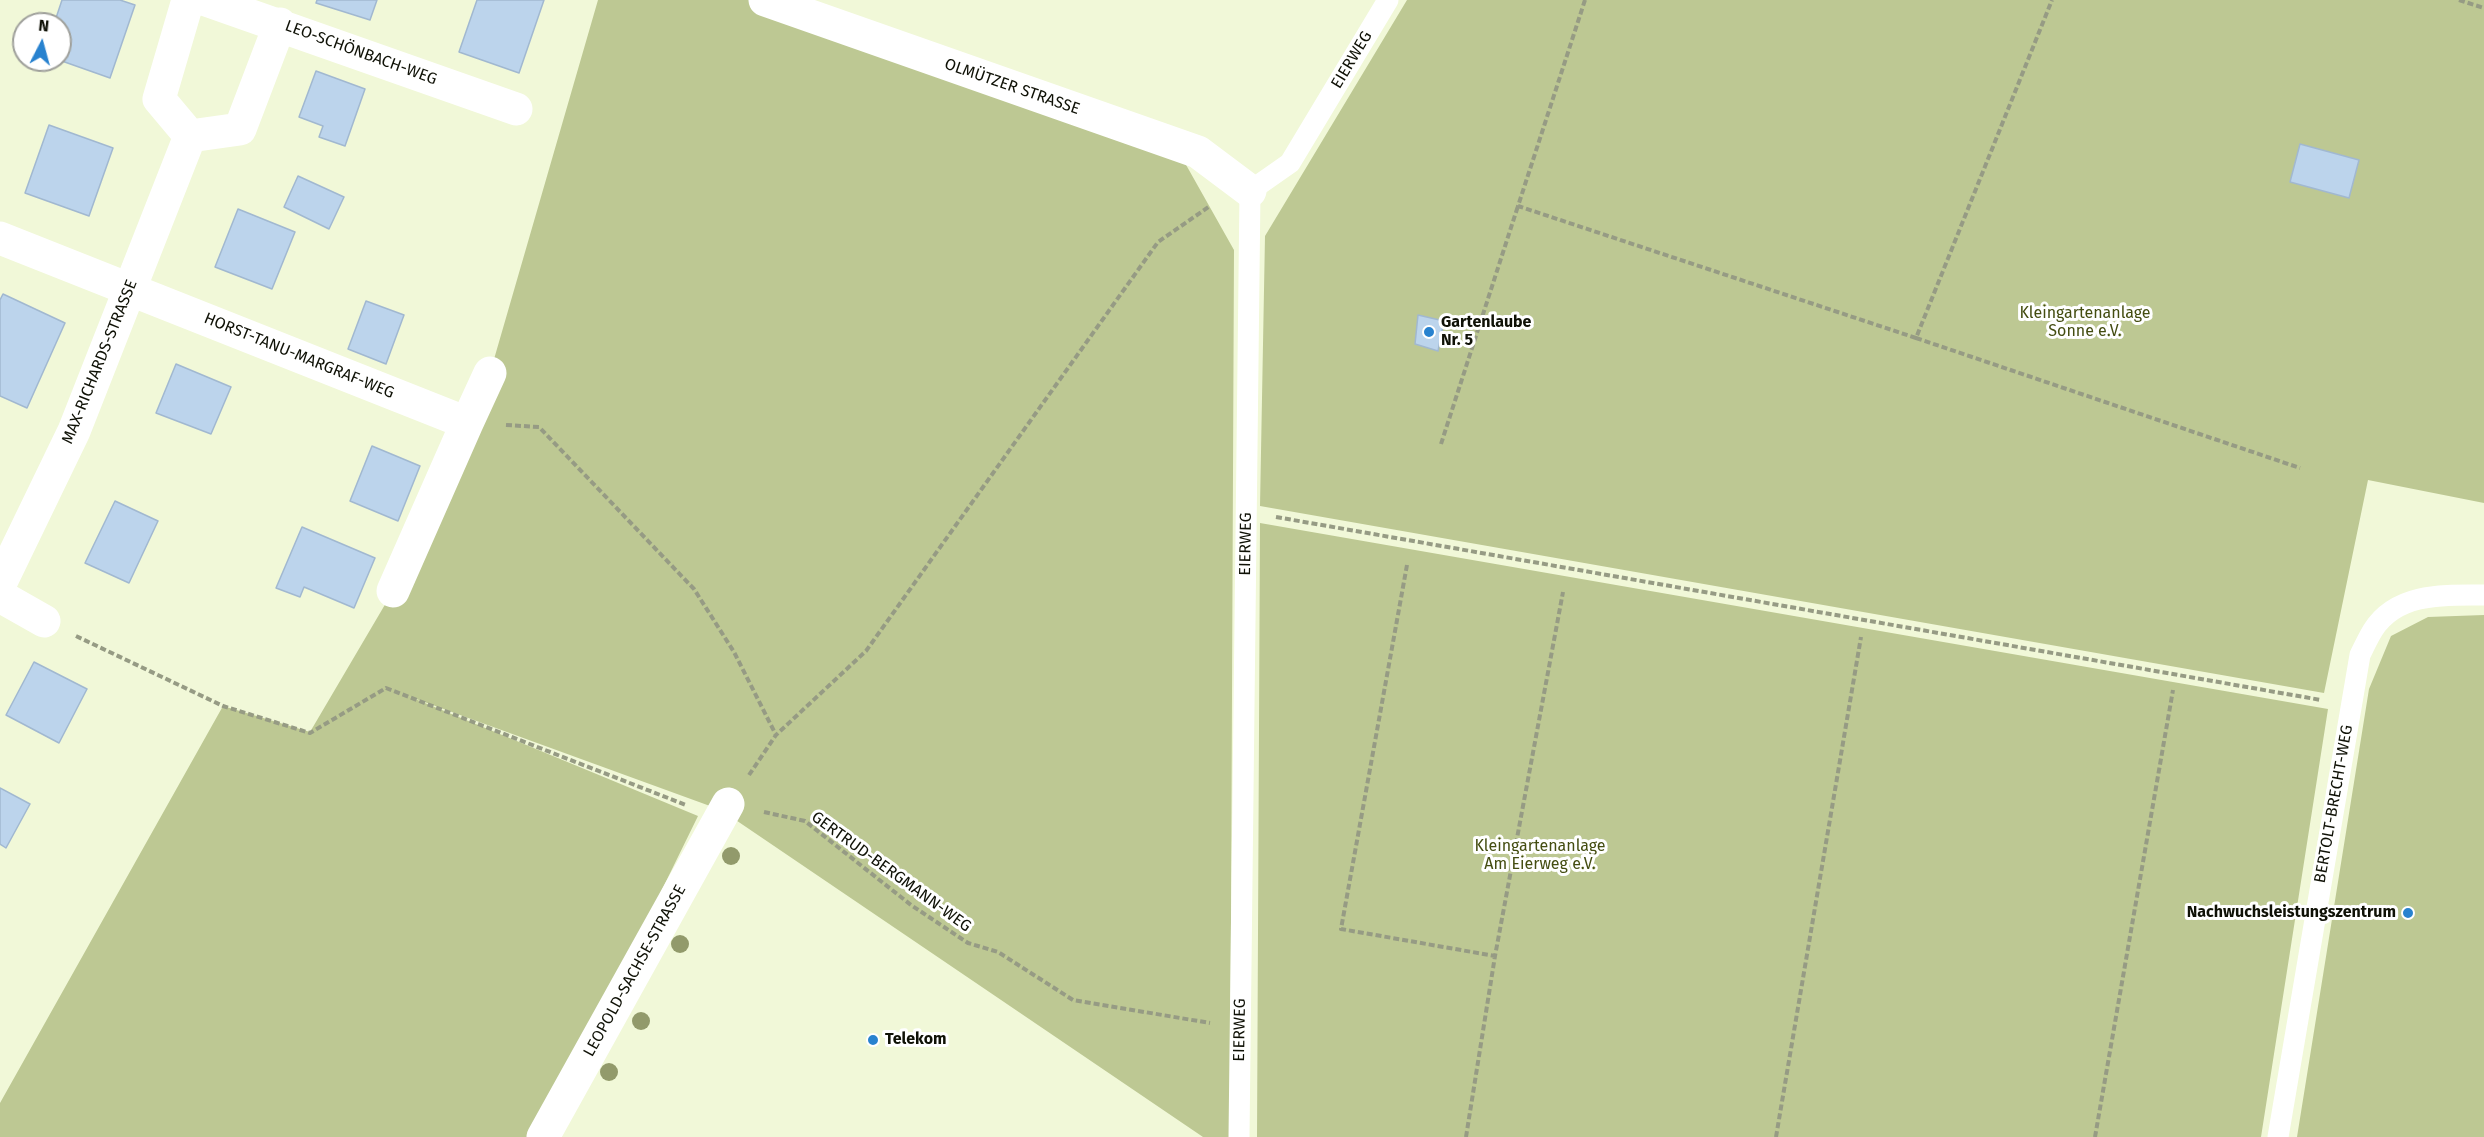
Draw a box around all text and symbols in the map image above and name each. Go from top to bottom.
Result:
north arrow [12,12,72,72]
text: N [37,16,50,36]
street label: LEO-SCHÖNBACH-WEG [282,17,440,89]
street label: EIERWEG [1327,28,1377,92]
street label: OLMÜTZER STRASSE [942,55,1082,119]
street label: MAX-RICHARDS-STRASSE [58,277,142,447]
park label: Kleingartenanlage Sonne e.V. [2019,304,2151,342]
street label: HORST-TANU-MARGRAF-WEG [201,309,397,403]
place label: Gartenlaube Nr. 5 [1441,313,1531,351]
marker: Gartenlaube Nr. 5 [1422,325,1436,339]
street label: EIERWEG [1236,512,1256,576]
street label: BERTOLT-BRECHT-WEG [2311,723,2357,885]
street label: GERTRUD-BERGMANN-WEG [807,808,975,936]
park label: Kleingartenanlage Am Eierweg e.V. [1474,837,1606,875]
street label: LEOPOLD-SACHSE-STRASSE [580,882,690,1060]
place label: Nachwuchsleistungszentrum [2187,903,2396,923]
marker: Nachwuchsleistungszentrum [2401,906,2415,920]
street label: EIERWEG [1230,998,1250,1062]
place label: Telekom [885,1030,947,1050]
marker: Telekom [866,1033,880,1047]

